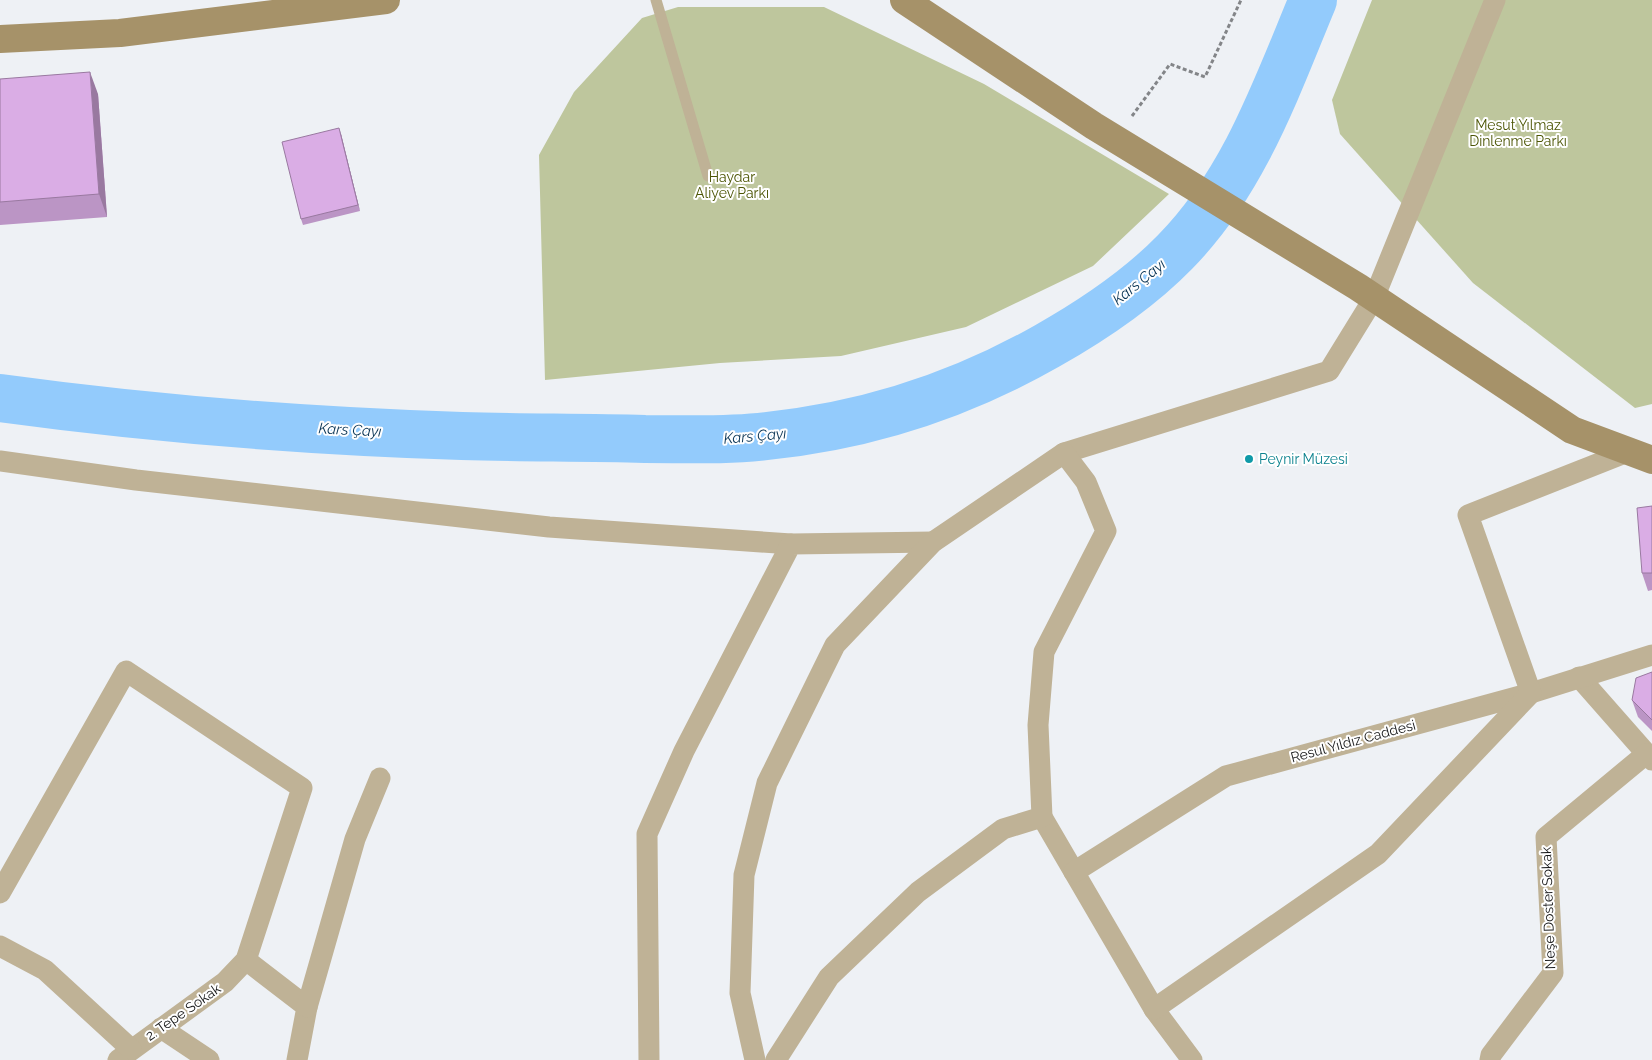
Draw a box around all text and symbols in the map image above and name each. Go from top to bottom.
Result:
park label: Mesut Yılmaz Dinlenme Parkı [1469,117,1567,149]
park label: Haydar Aliyev Parkı [695,169,769,201]
water label: Kars Çayı [1109,255,1169,309]
water label: Kars Çayı [318,419,382,441]
water label: Kars Çayı [723,424,787,448]
place label: Peynir Müzesi [1259,451,1348,467]
marker: Peynir Müzesi [1243,453,1255,465]
street label: Resul Yıldız Caddesi [1289,717,1417,765]
street label: Neşe Doster Sokak [1538,846,1558,970]
street label: 2. Tepe Sokak [142,980,224,1044]

